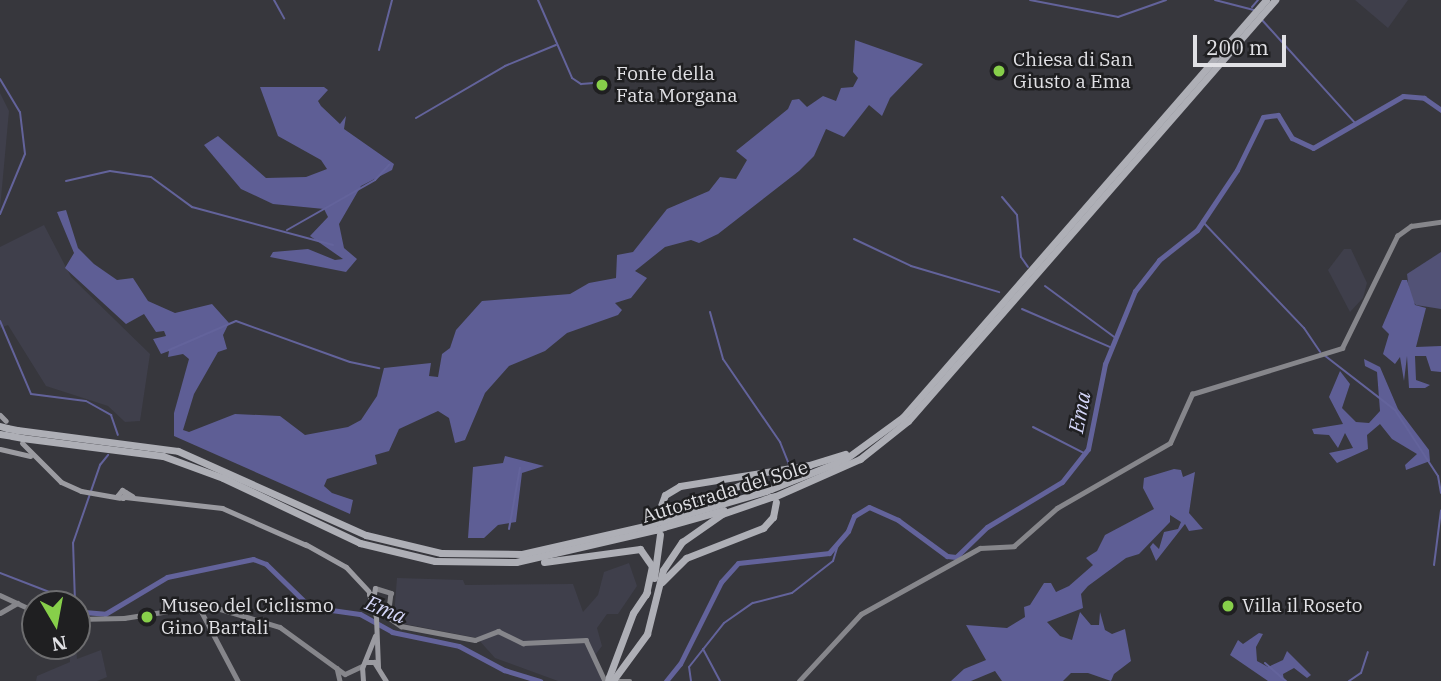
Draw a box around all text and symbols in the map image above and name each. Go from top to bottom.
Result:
scale bar [1196,21,1289,65]
text: 200 m [1206,33,1269,61]
place label: Chiesa di San Giusto a Ema [1013,49,1133,93]
place label: Fonte della Fata Morgana [616,63,738,107]
marker: Chiesa di San Giusto a Ema [991,63,1007,79]
marker: Fonte della Fata Morgana [594,77,610,93]
water label: Ema [1063,389,1095,435]
street label: Autostrada del Sole [639,456,811,528]
north arrow [21,590,91,660]
water label: Ema [362,590,410,628]
place label: Museo del Ciclismo Gino Bartali [161,595,334,639]
place label: Villa il Roseto [1242,595,1363,617]
marker: Villa il Roseto [1220,598,1236,614]
marker: Museo del Ciclismo Gino Bartali [139,609,155,625]
text: N [50,631,69,657]

